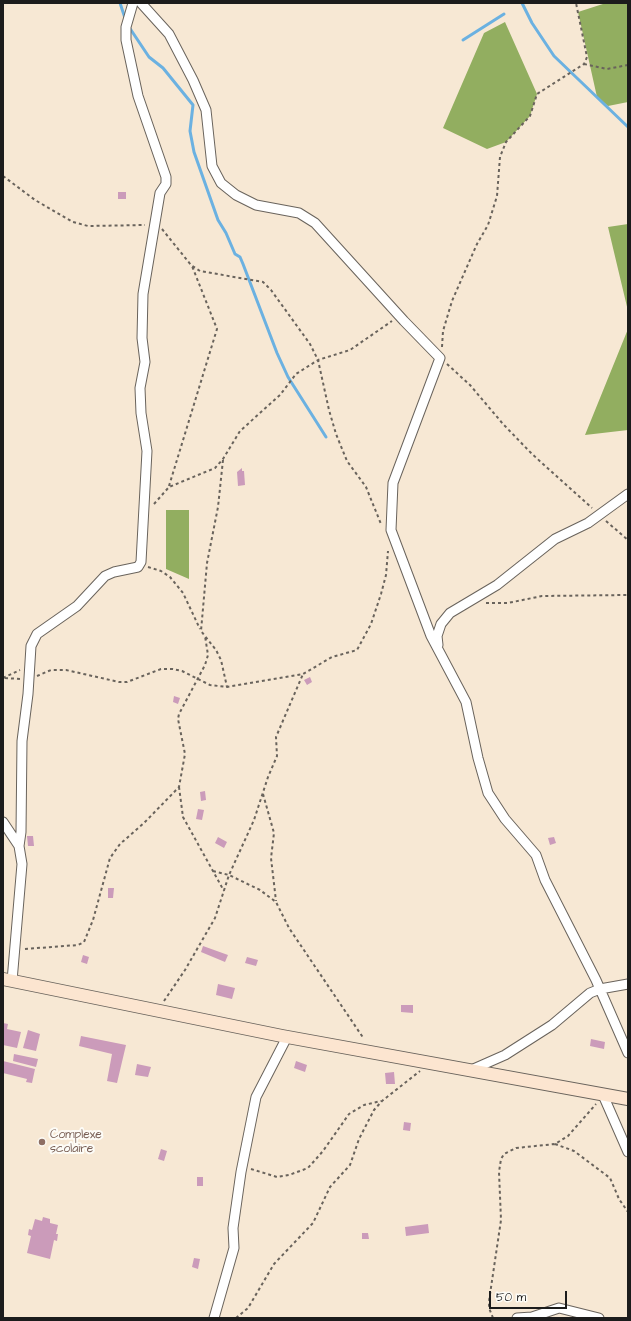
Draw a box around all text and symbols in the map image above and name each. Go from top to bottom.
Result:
place label: Complexe scolaire [50,1128,102,1156]
marker: Complexe scolaire [37,1137,47,1147]
scale bar [491,1283,569,1309]
text: 50 m [496,1289,526,1306]

